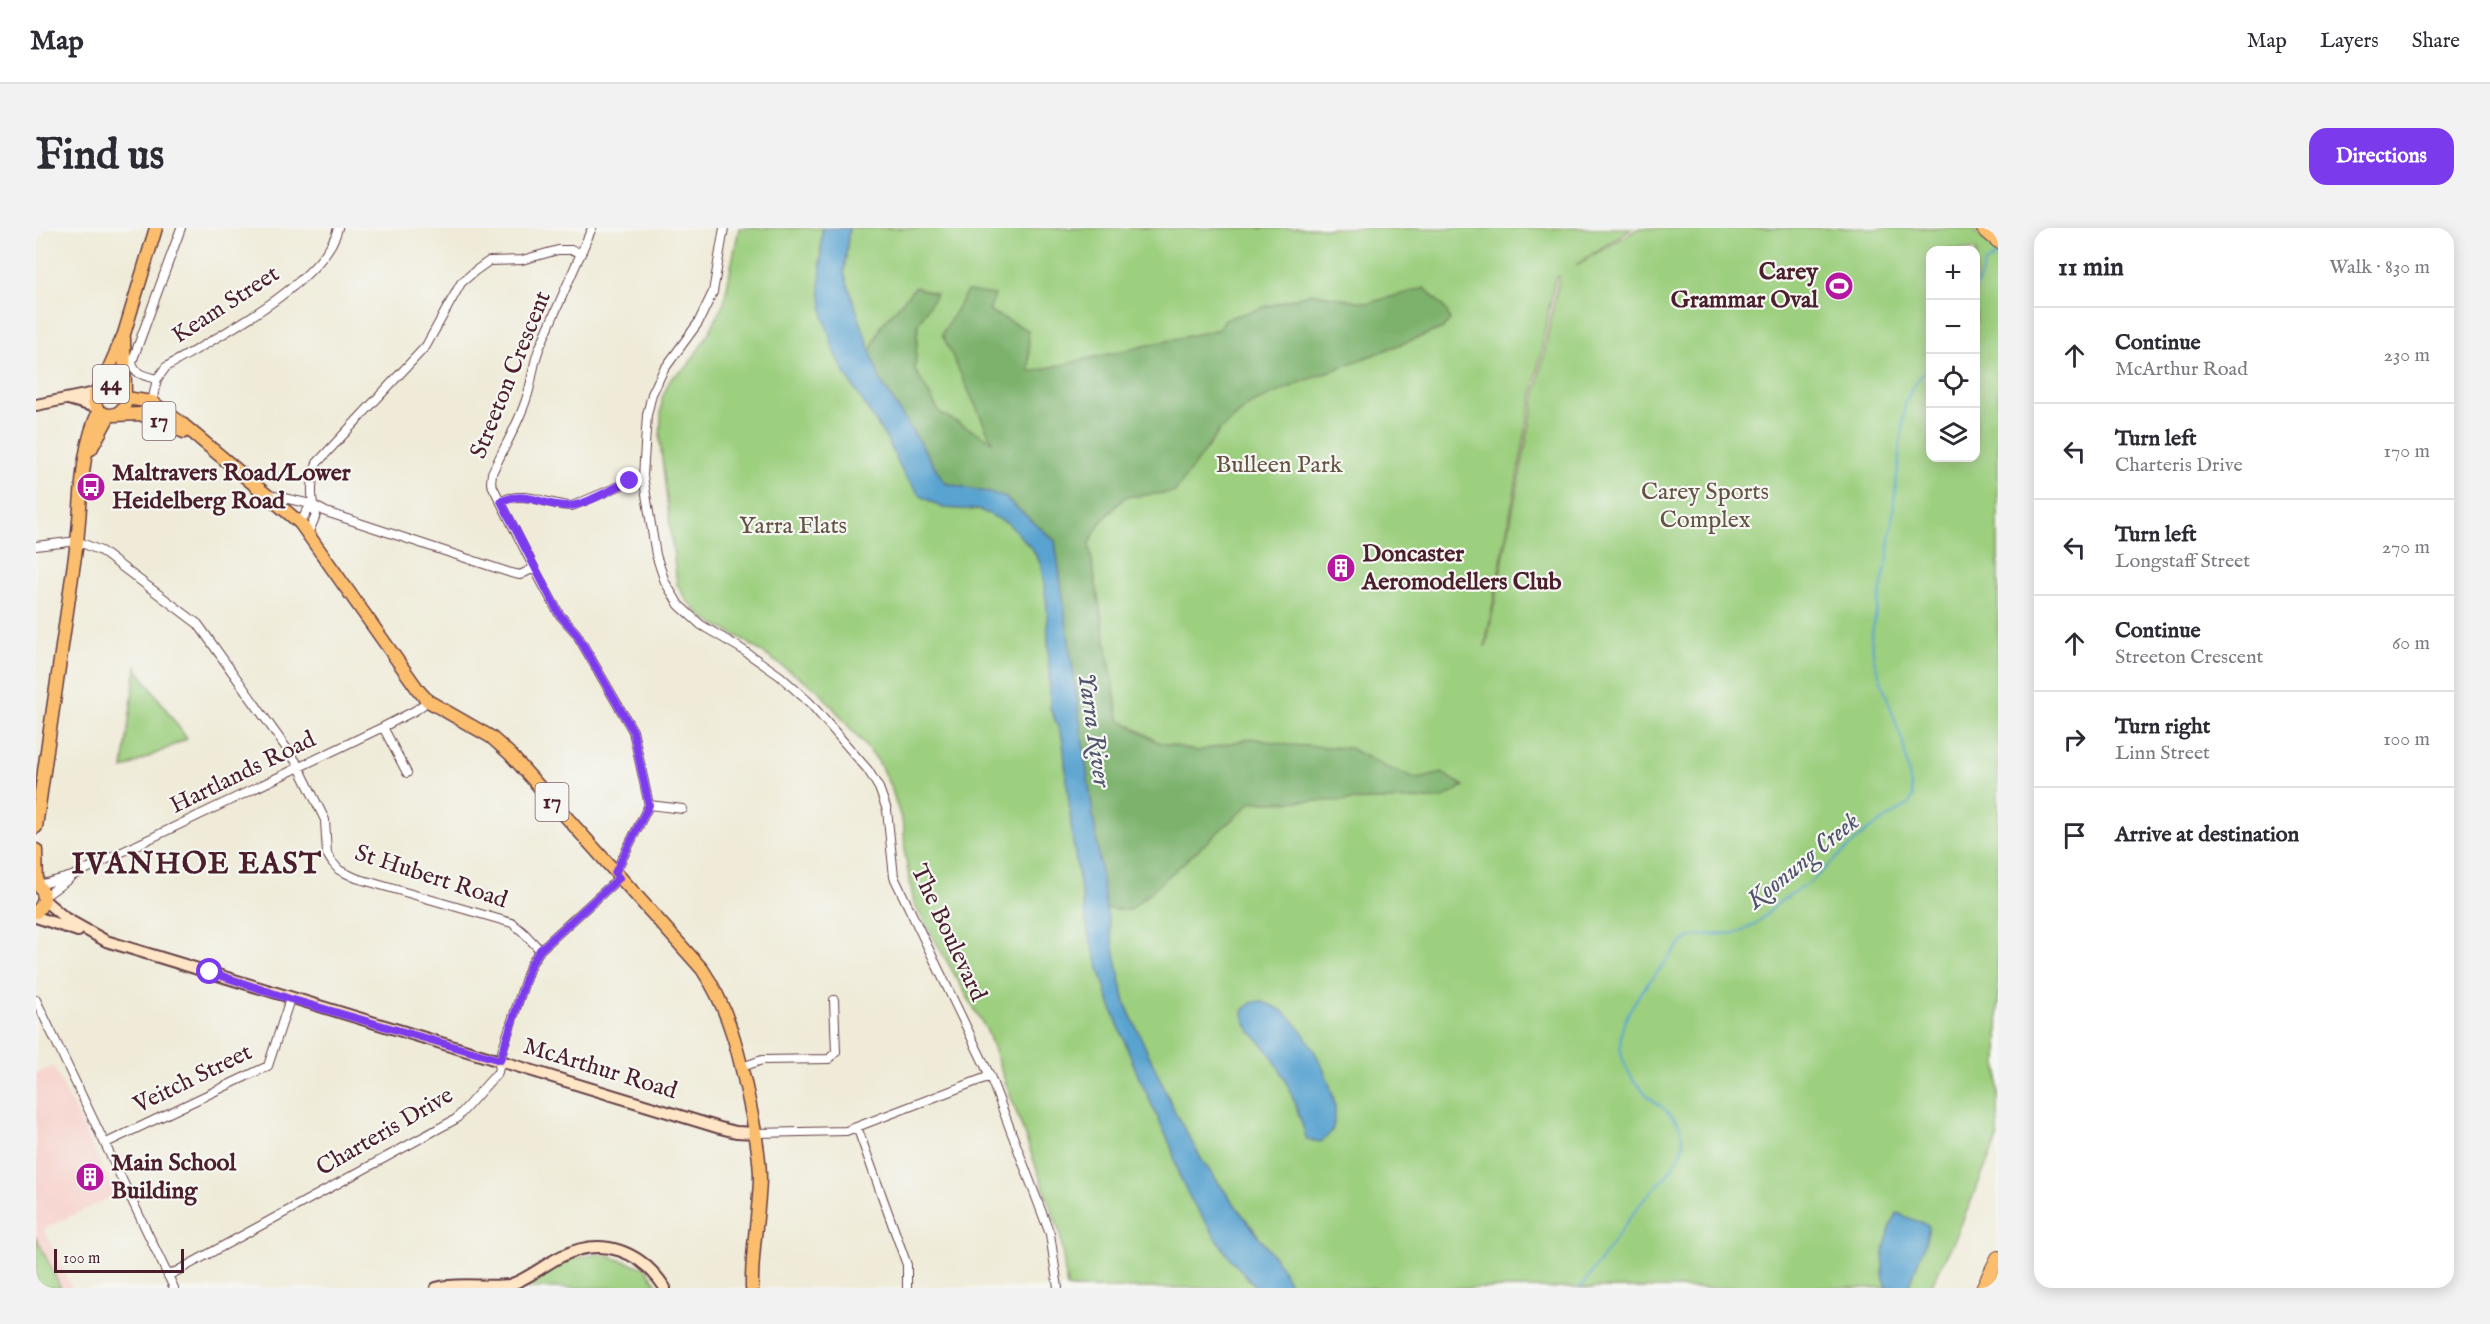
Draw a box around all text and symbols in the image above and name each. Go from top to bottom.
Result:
text: Map [30,24,84,59]
text: Map [2247,28,2287,55]
text: Layers [2320,28,2379,55]
text: Share [2412,28,2460,55]
button: Directions [2309,128,2454,185]
text: Find us [36,130,164,183]
map controls [1926,246,1980,462]
button: + [1926,246,1980,300]
text: 11 min [2058,251,2124,284]
text: Walk · 830 m [2329,255,2430,280]
place label: Carey Grammar Oval [1671,257,1819,316]
street label: Keam Street [166,259,286,351]
sports icon: Carey Grammar Oval [1823,270,1855,302]
street label: Streeton Crescent [463,287,559,463]
button: − [1926,300,1980,354]
text: Continue [2115,329,2201,357]
icon: ahead [2058,339,2091,372]
text: 230 m [2384,343,2430,368]
button: locate [1926,354,1980,408]
text: McArthur Road [2115,357,2248,382]
road number: 44 [93,365,129,403]
road number: 17 [142,402,176,440]
button: layers [1926,408,1980,462]
text: Turn left [2115,425,2197,453]
icon: left [2058,435,2091,468]
text: 170 m [2384,439,2430,464]
park label: Bulleen Park [1215,450,1343,481]
text: Charteris Drive [2115,453,2243,478]
place label: Maltravers Road/Lower Heidelberg Road [112,458,351,517]
route end [616,467,642,493]
bus stop icon: Maltravers Road/Lower Heidelberg Road [75,471,107,503]
park label: Carey Sports Complex [1641,477,1769,536]
park label: Yarra Flats [739,511,847,542]
text: Turn left [2115,521,2197,549]
icon: left [2058,531,2091,564]
text: 270 m [2382,535,2430,560]
place label: Doncaster Aeromodellers Club [1361,539,1562,598]
text: Longstaff Street [2115,549,2250,574]
building icon: Doncaster Aeromodellers Club [1325,552,1357,584]
text: Continue [2115,617,2201,645]
icon: ahead [2058,627,2091,660]
text: 60 m [2392,631,2430,656]
text: Streeton Crescent [2115,645,2263,670]
water label: Yarra River [1070,671,1119,790]
text: Turn right [2115,713,2210,741]
icon: right [2058,723,2091,756]
street label: Hartlands Road [165,724,321,822]
text: 100 m [2383,727,2430,752]
text: Linn Street [2115,741,2210,766]
road number: 17 [536,783,568,821]
water label: Koonung Creek [1739,805,1867,918]
icon: arrive [2058,819,2091,852]
text: Arrive at destination [2115,821,2299,849]
street label: St Hubert Road [351,838,512,916]
district label: IVANHOE EAST [72,846,322,884]
street label: The Boulevard [903,859,993,1007]
route start [196,958,222,984]
street label: McArthur Road [519,1031,681,1107]
street label: Veitch Street [128,1037,257,1121]
street label: Charteris Drive [311,1080,459,1184]
place label: Main School Building [111,1148,236,1207]
building icon: Main School Building [74,1161,106,1193]
scale bar [54,1246,184,1274]
text: 100 m [63,1249,100,1269]

